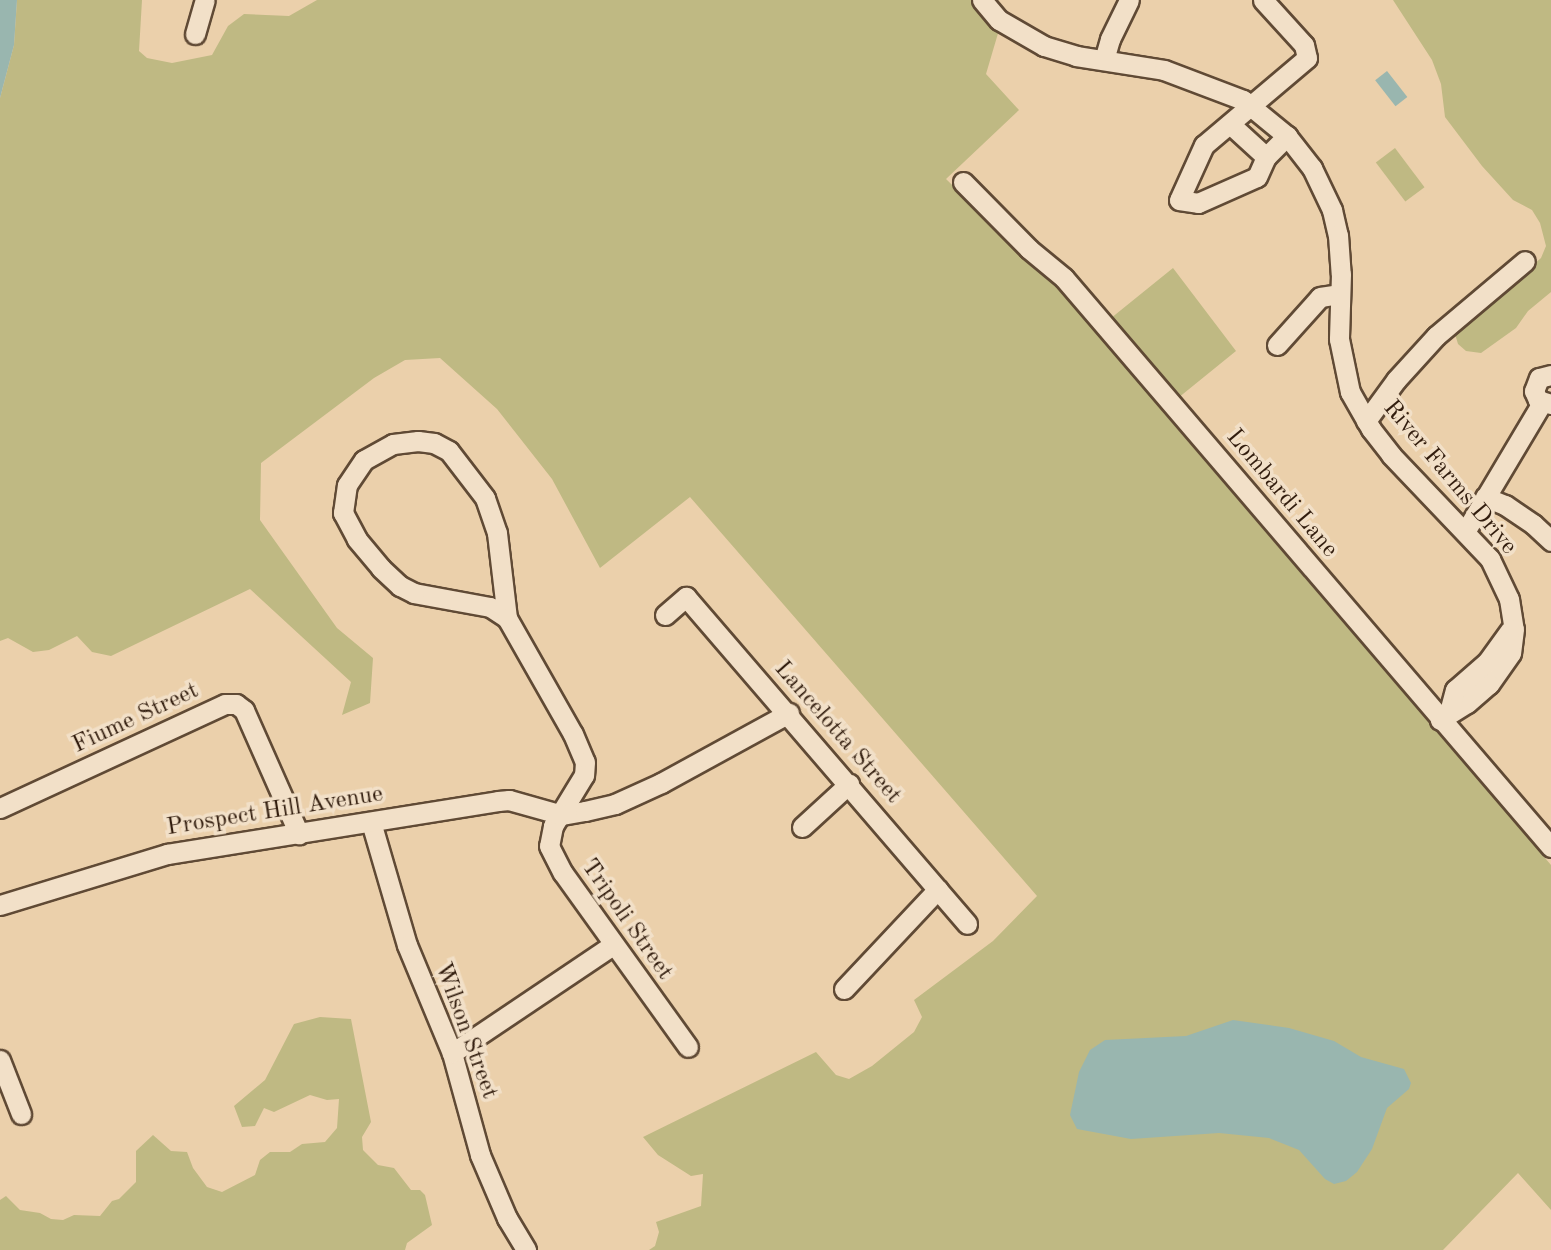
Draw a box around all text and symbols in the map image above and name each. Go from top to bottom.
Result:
street label: River Farms Drive [1376,395,1522,561]
street label: Lombardi Lane [1219,424,1343,564]
street label: Lancelotta Street [767,656,907,810]
street label: Fiume Street [68,677,204,761]
street label: Prospect Hill Avenue [165,781,385,843]
street label: Tripoli Street [574,854,678,986]
street label: Wilson Street [427,959,503,1103]

